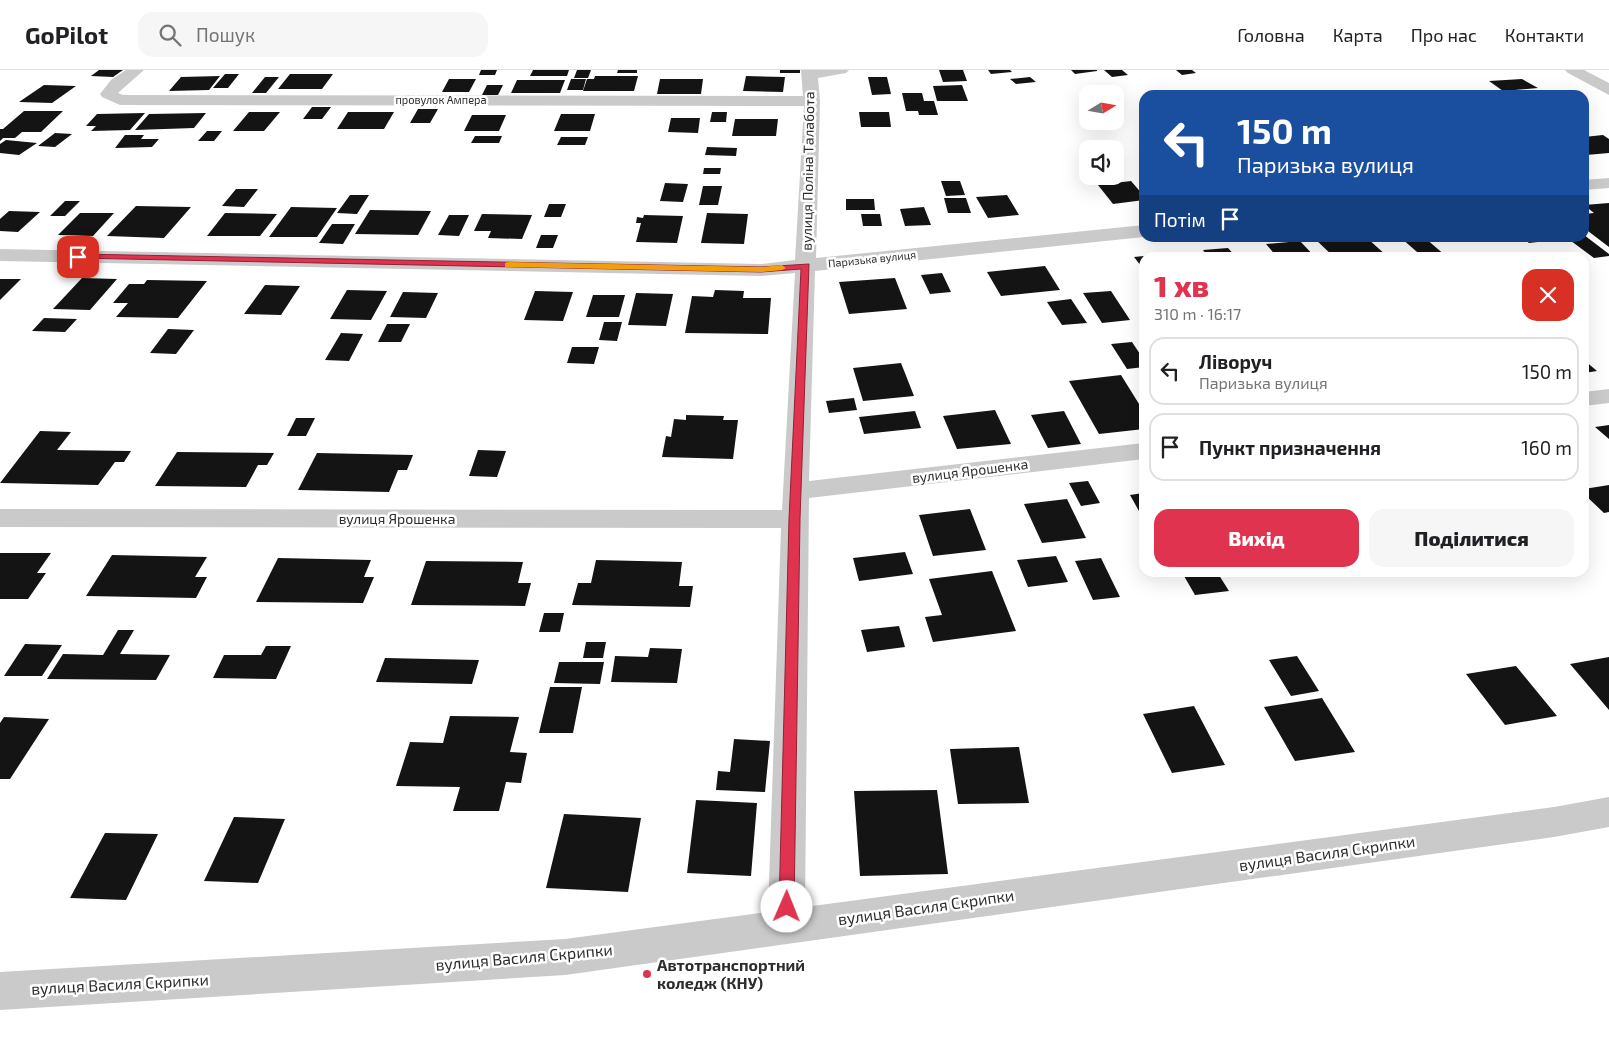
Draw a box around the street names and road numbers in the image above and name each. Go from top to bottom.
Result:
street label: вулиця Поліна Талабота [798,91,817,251]
street label: провулок Ампера [395,93,487,107]
street label: Паризька вулиця [827,247,917,271]
street label: вулиця Ярошенка [911,455,1029,486]
street label: вулиця Ярошенка [339,510,455,527]
street label: вулиця Василя Скрипки [1238,831,1416,875]
street label: вулиця Василя Скрипки [837,885,1015,929]
street label: вулиця Василя Скрипки [435,939,613,975]
street label: вулиця Василя Скрипки [31,969,209,999]

